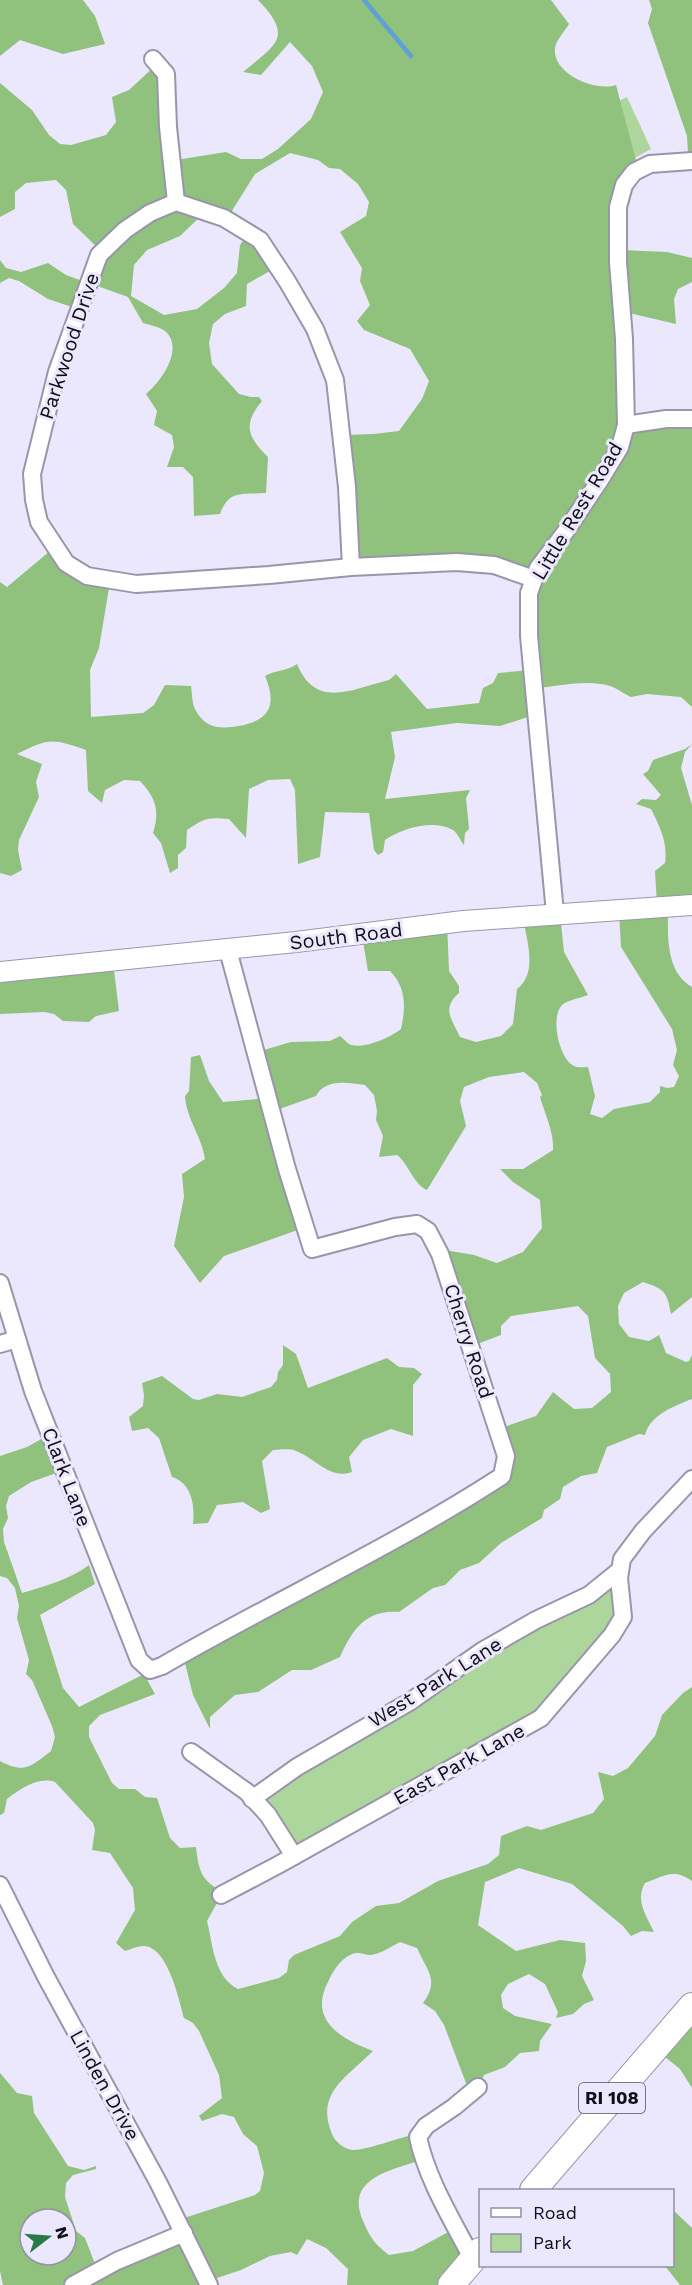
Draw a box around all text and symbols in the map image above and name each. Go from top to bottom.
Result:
street label: Parkwood Drive [34,270,104,422]
street label: Little Rest Road [526,438,628,584]
street label: South Road [288,917,404,955]
street label: Cherry Road [439,1281,499,1401]
street label: Clark Lane [37,1424,97,1530]
street label: West Park Lane [364,1631,506,1733]
street label: East Park Lane [389,1718,529,1810]
street label: Linden Drive [65,2026,145,2144]
road number: RI 108 [579,2083,645,2113]
legend [479,2189,674,2267]
text: Road [533,2202,577,2223]
north arrow [18,2207,78,2267]
text: N [51,2224,73,2241]
text: Park [533,2232,572,2253]

